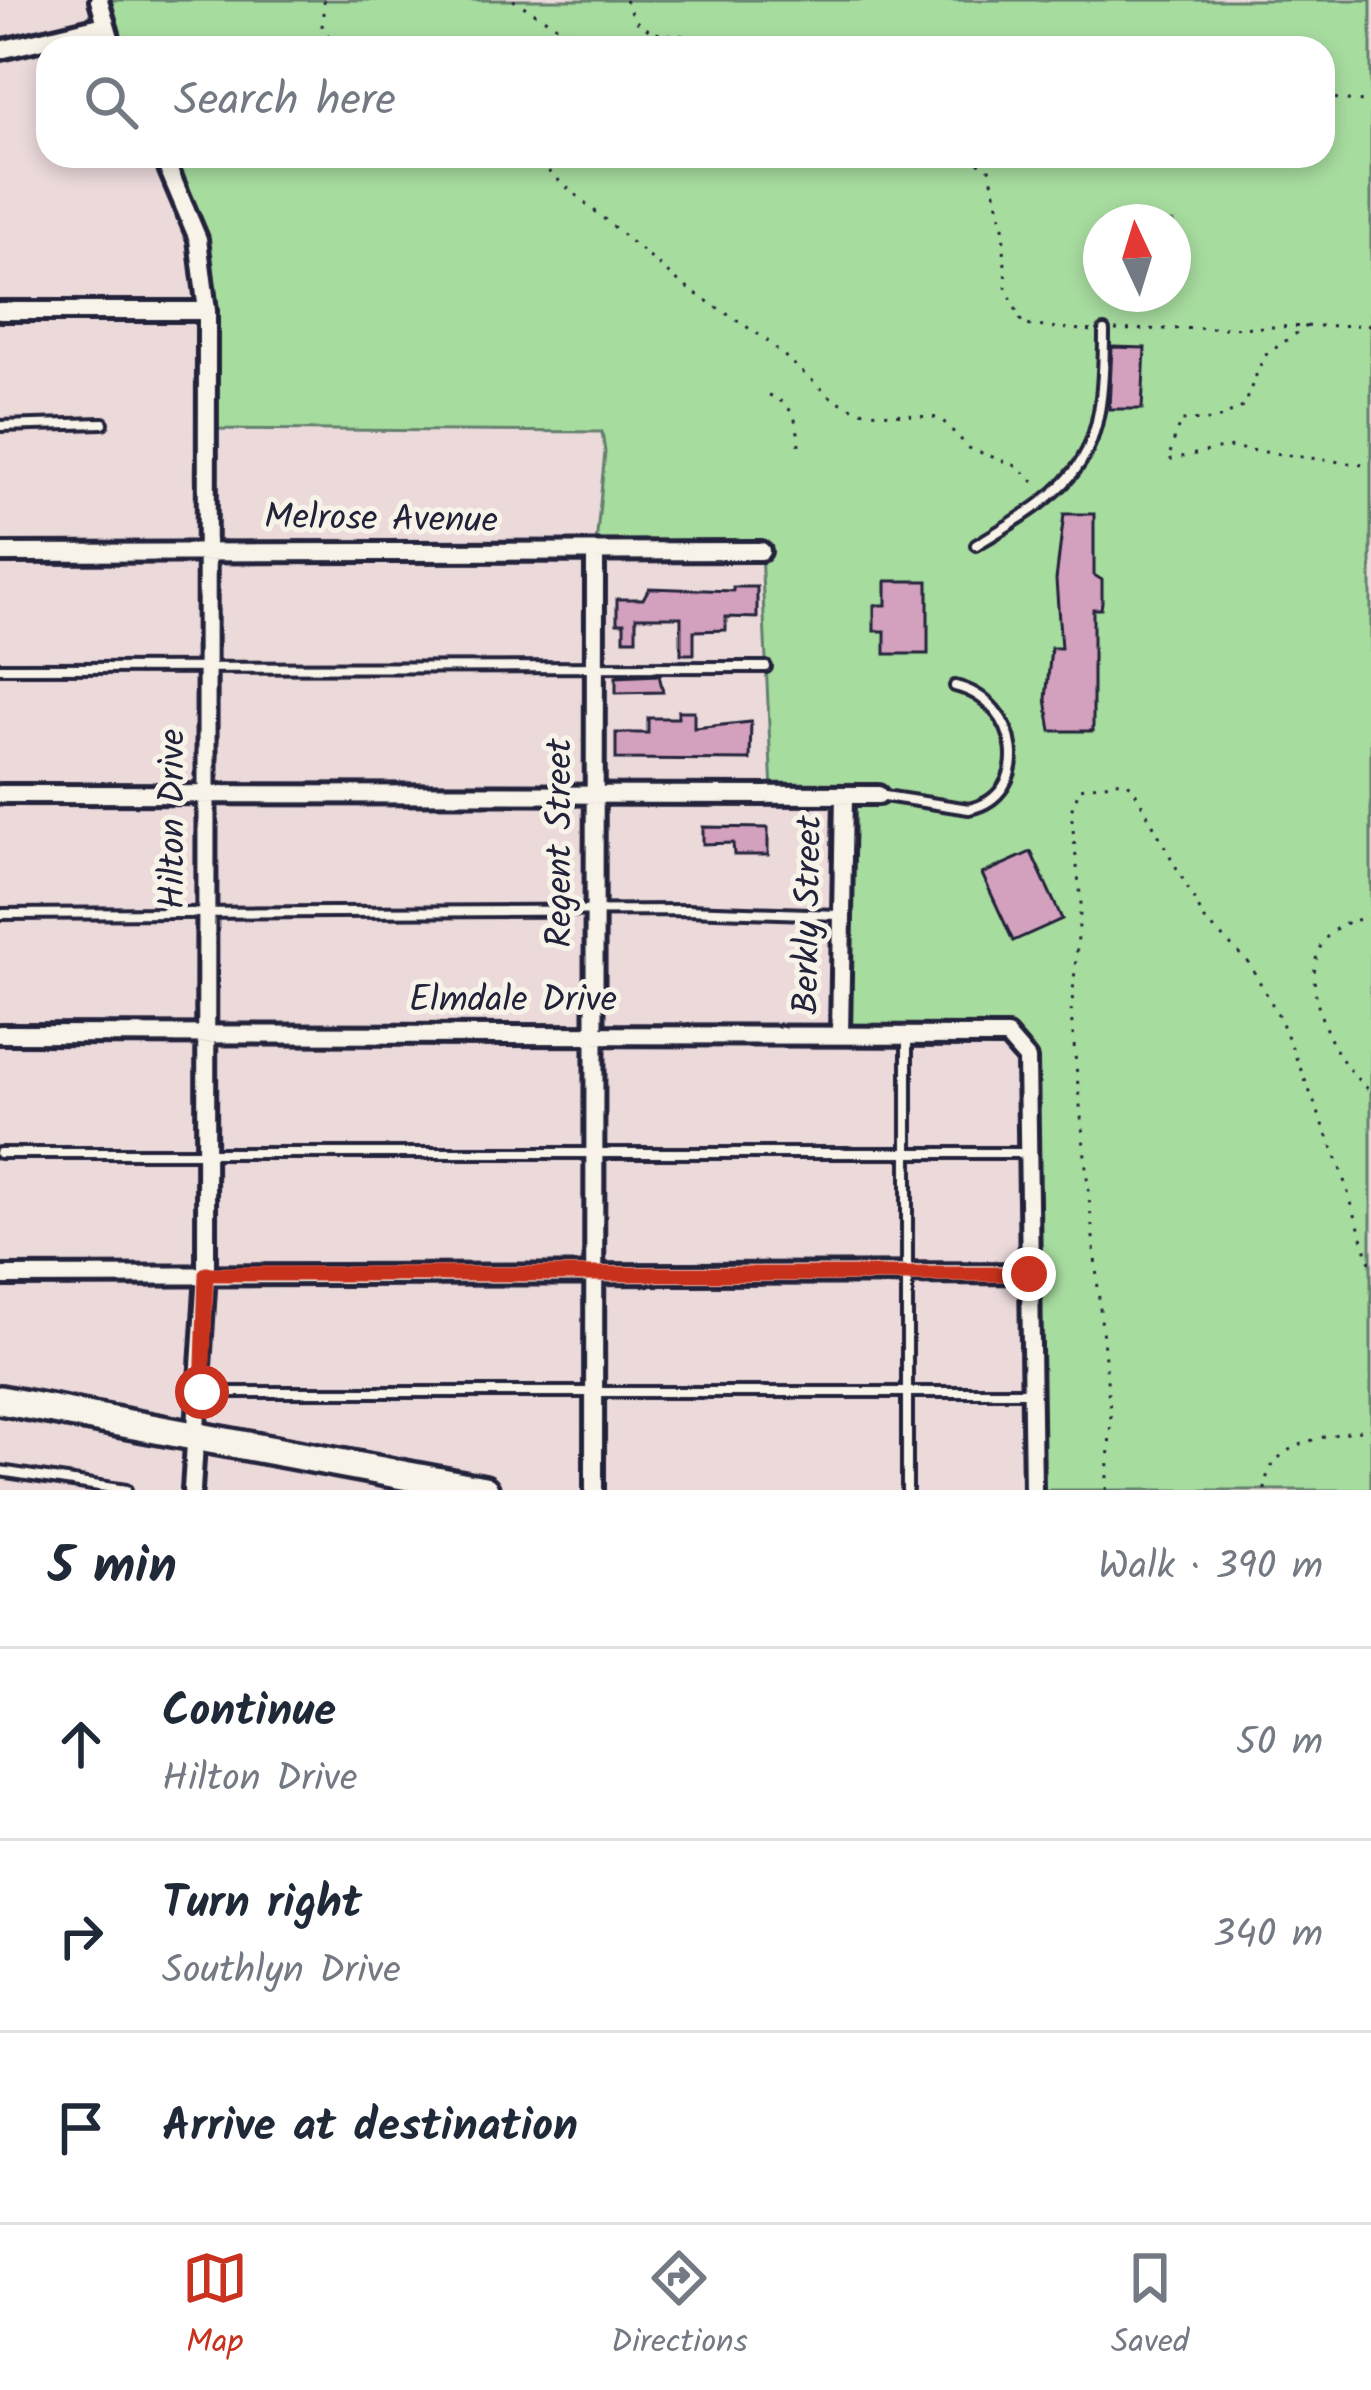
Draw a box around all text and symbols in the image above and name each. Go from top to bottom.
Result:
search box [36,36,1335,168]
text: Search here [174,66,396,138]
icon: search [78,69,144,135]
north arrow [1083,204,1191,312]
street label: Melrose Avenue [264,489,498,551]
street label: Hilton Drive [146,729,203,909]
street label: Regent Street [533,737,590,948]
street label: Berkly Street [779,814,839,1015]
street label: Elmdale Drive [409,973,617,1030]
route end [1002,1247,1056,1301]
route start [175,1365,229,1419]
text: 5 min [48,1528,177,1609]
text: Walk · 390 m [1098,1537,1323,1599]
text: Continue [162,1677,336,1749]
icon: ahead [48,1711,114,1777]
text: 50 m [1236,1713,1323,1775]
text: Hilton Drive [162,1749,358,1811]
text: Turn right [162,1869,362,1941]
icon: right [48,1903,114,1969]
text: 340 m [1213,1905,1323,1967]
text: Southlyn Drive [162,1941,401,2003]
text: Arrive at destination [162,2092,578,2164]
icon: arrive [48,2095,114,2161]
tab: Map [182,2245,248,2370]
tab: Directions [611,2245,748,2370]
tab: Saved [1111,2245,1189,2370]

